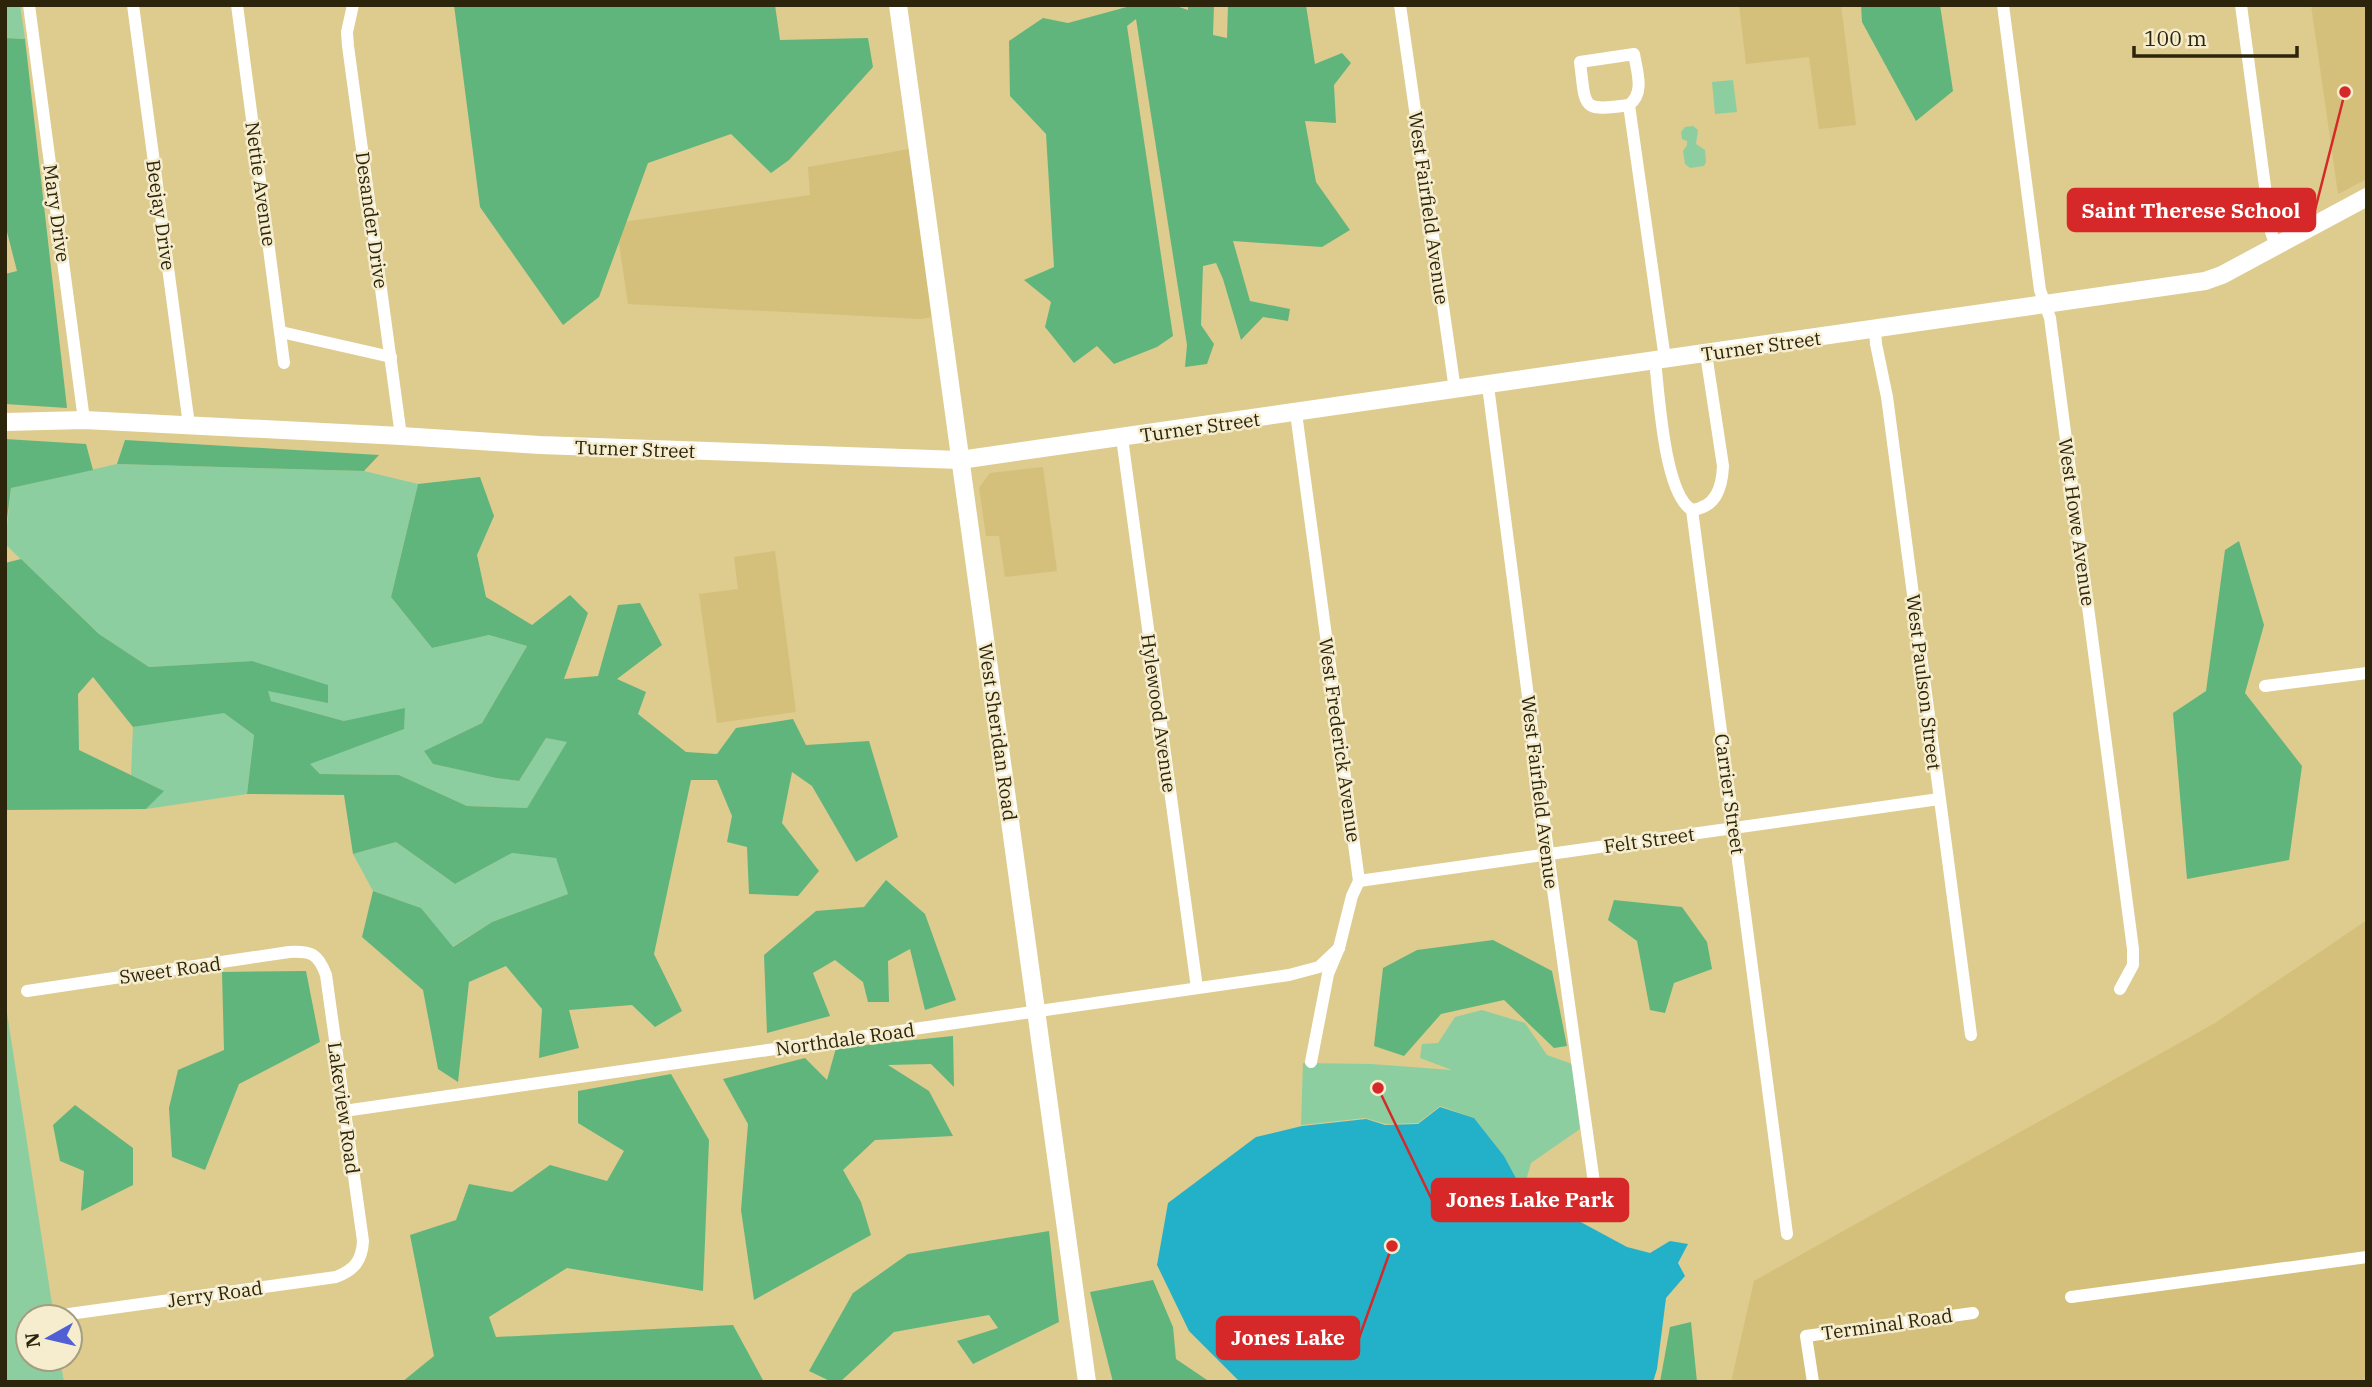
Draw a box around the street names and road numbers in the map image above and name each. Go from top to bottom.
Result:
street label: West Fairfield Avenue [1404,110,1454,306]
street label: Nettie Avenue [240,120,282,248]
street label: Desander Drive [351,150,393,290]
street label: Beejay Drive [141,158,181,272]
street label: Mary Drive [38,163,76,263]
street label: Turner Street [1700,326,1823,366]
street label: Turner Street [1139,407,1262,447]
street label: Turner Street [574,435,696,463]
street label: West Howe Avenue [2053,436,2101,608]
street label: West Paulson Street [1901,593,1947,772]
street label: Hylewood Avenue [1136,632,1182,794]
street label: West Frederick Avenue [1314,636,1366,844]
street label: West Sheridan Road [974,642,1022,822]
street label: West Fairfield Avenue [1516,694,1564,890]
street label: Carrier Street [1710,732,1750,856]
street label: Felt Street [1602,822,1696,858]
street label: Sweet Road [118,951,222,989]
street label: Northdale Road [774,1017,916,1061]
street label: Lakeview Road [323,1040,365,1176]
street label: Jerry Road [166,1275,264,1313]
street label: Terminal Road [1820,1303,1954,1345]

